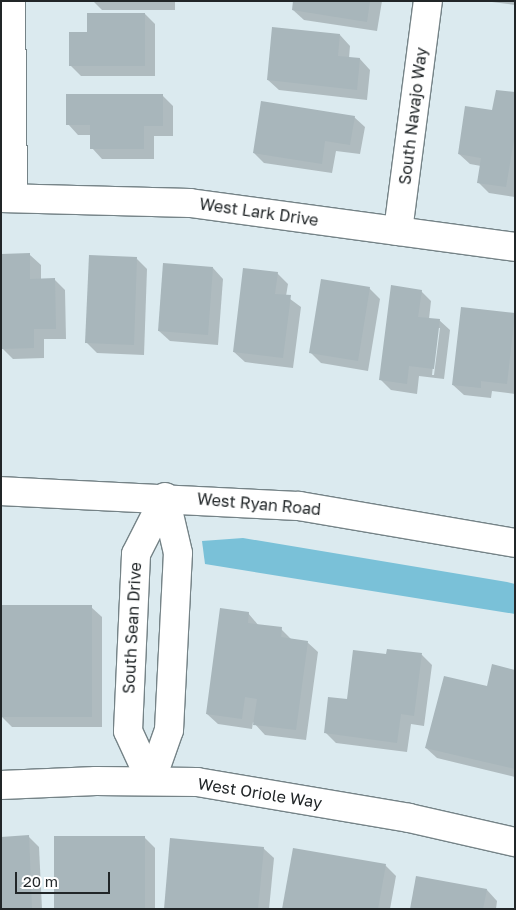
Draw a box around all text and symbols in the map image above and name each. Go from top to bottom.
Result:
street label: South Navajo Way [395,46,431,186]
street label: West Lark Drive [198,194,320,230]
street label: West Ryan Road [196,489,322,519]
street label: South Sean Drive [119,562,145,694]
street label: West Oriole Way [197,774,323,812]
scale bar [18,862,112,894]
text: 20 m [23,872,58,890]

